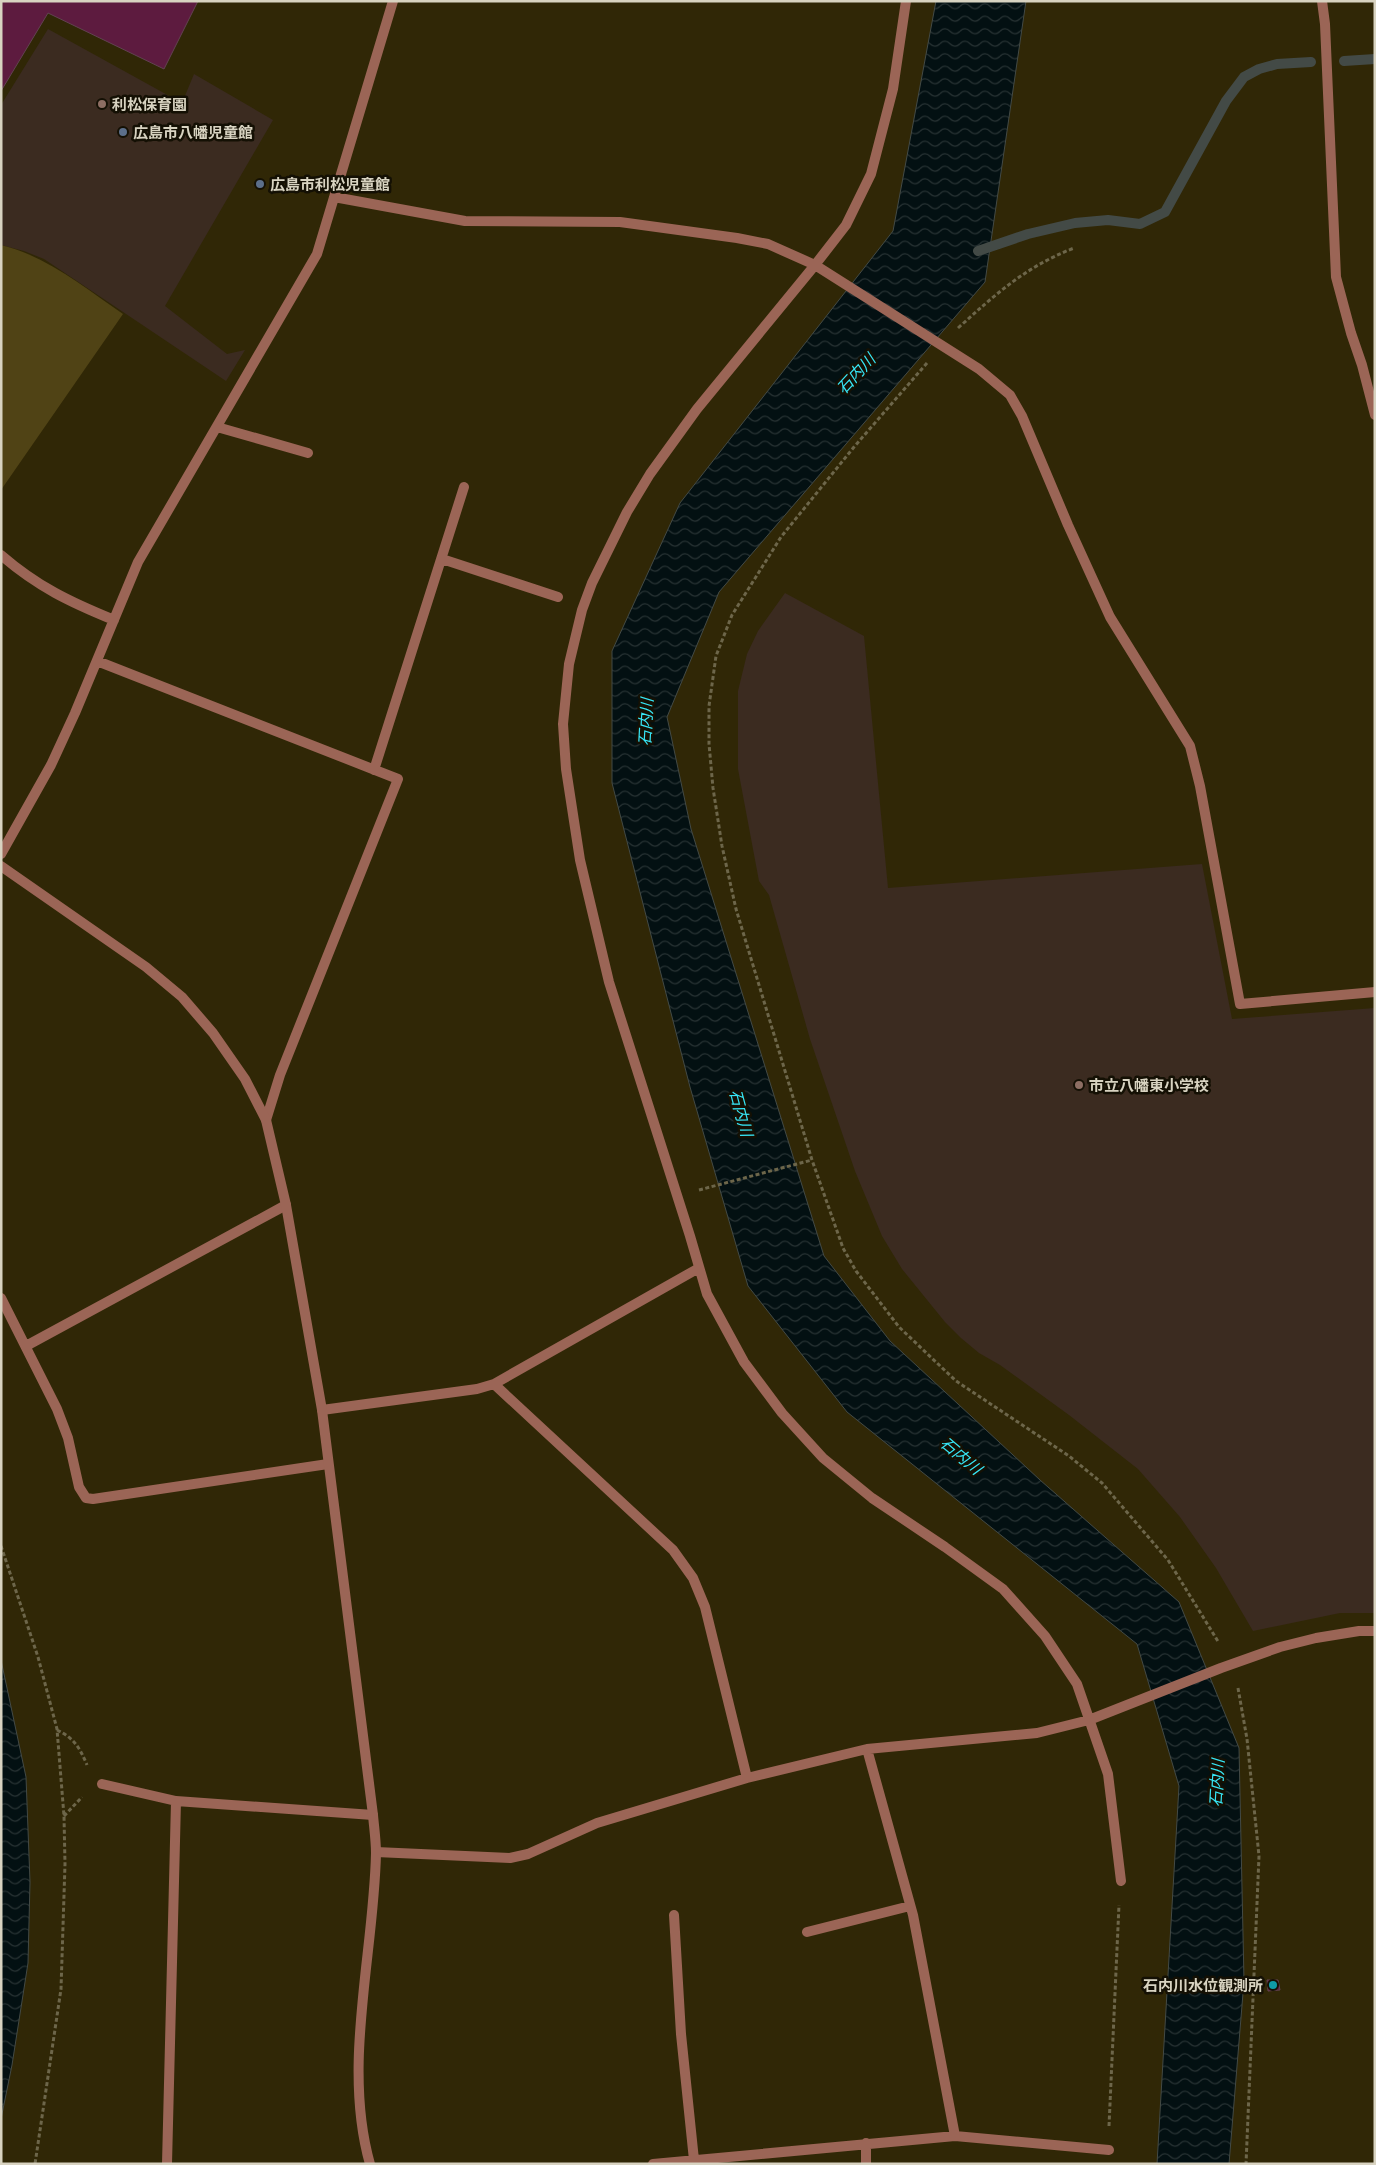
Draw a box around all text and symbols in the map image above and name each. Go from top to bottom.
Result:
place label: 利松保育園 [112,95,187,114]
marker: 利松保育園 [96,98,108,110]
place label: 広島市八幡児童館 [133,123,253,142]
marker: 広島市八幡児童館 [117,126,129,138]
place label: 広島市利松児童館 [270,175,390,194]
marker: 広島市利松児童館 [254,178,266,190]
water label: 石内川 [833,349,881,398]
water label: 石内川 [635,696,657,746]
place label: 市立八幡東小学校 [1089,1076,1209,1095]
marker: 市立八幡東小学校 [1073,1079,1085,1091]
water label: 石内川 [726,1087,757,1141]
water label: 石内川 [937,1433,987,1480]
water label: 石内川 [1206,1757,1228,1807]
place label: 石内川水位観測所 [1143,1976,1263,1995]
marker: 石内川水位観測所 [1267,1979,1279,1991]

